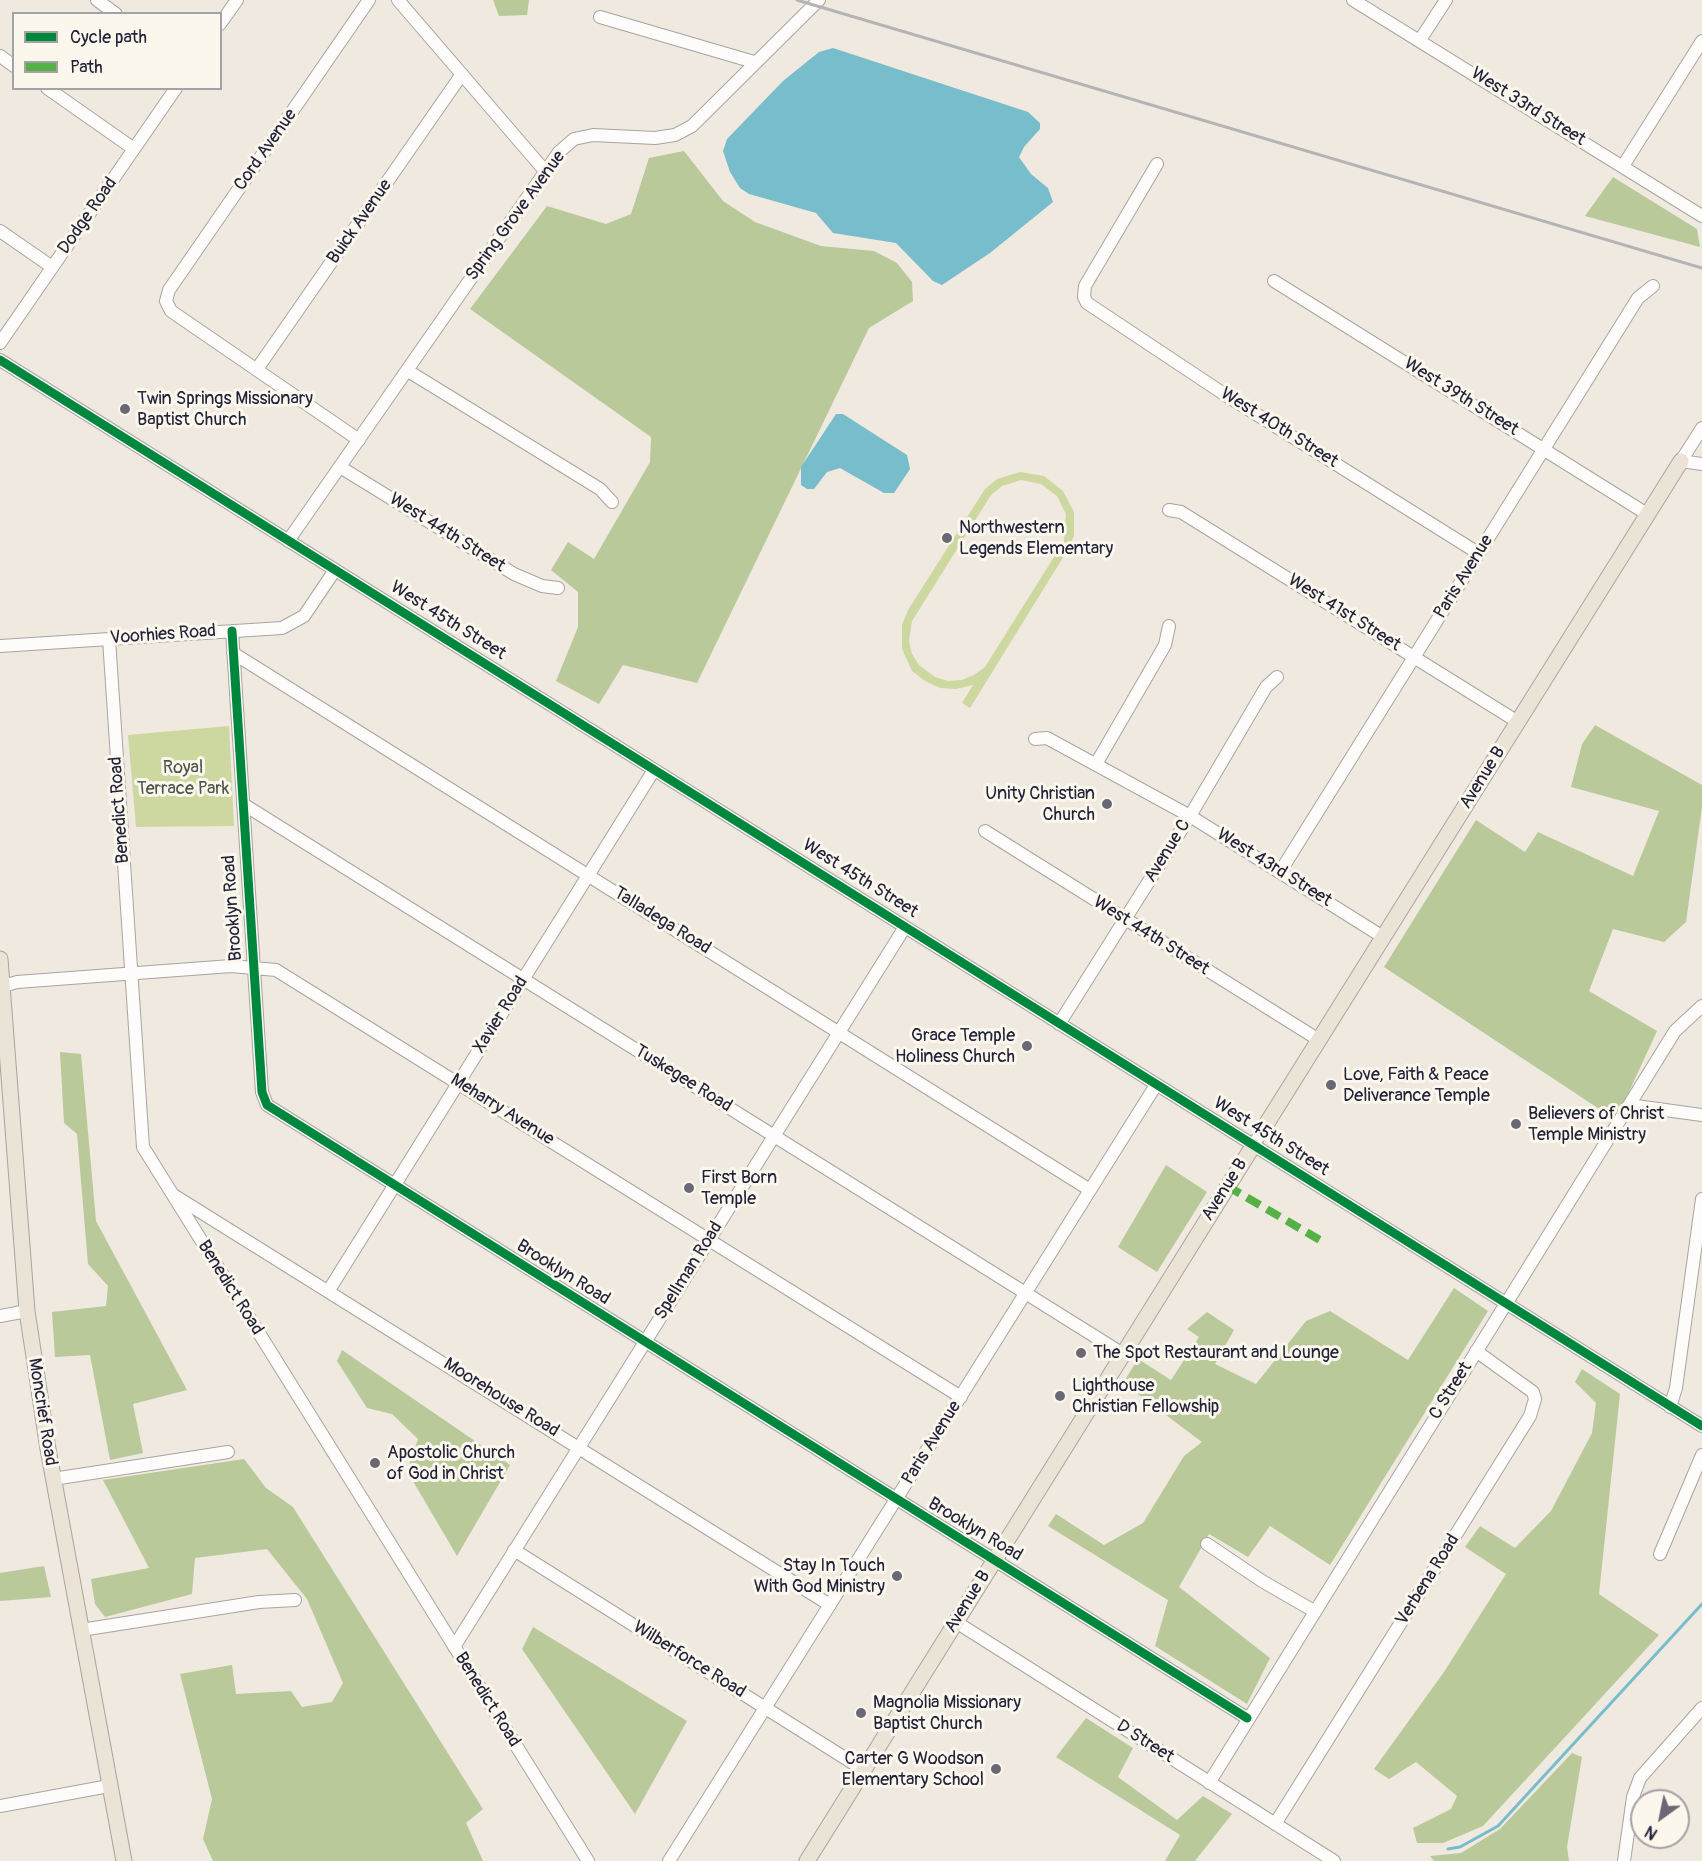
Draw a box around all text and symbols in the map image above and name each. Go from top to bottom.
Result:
legend [12,12,222,90]
text: Cycle path [70,26,147,49]
text: Path [70,56,103,79]
street label: West 33rd Street [1467,63,1589,151]
street label: Cord Avenue [230,105,302,195]
street label: Spring Grove Avenue [462,147,570,285]
street label: Dodge Road [54,173,122,259]
street label: Buick Avenue [323,176,397,268]
street label: West 39th Street [1400,353,1522,441]
street label: West 40th Street [1216,383,1342,473]
place label: Twin Springs Missionary Baptist Church [137,388,313,430]
marker: Twin Springs Missionary Baptist Church [118,402,132,416]
street label: West 44th Street [385,489,509,577]
place label: Northwestern Legends Elementary [959,517,1113,560]
marker: Northwestern Legends Elementary [940,531,954,545]
street label: Paris Avenue [1430,531,1498,623]
street label: West 41st Street [1284,570,1404,656]
street label: West 45th Street [386,577,510,665]
street label: Voorhies Road [109,621,217,649]
street label: Avenue B [1455,743,1511,813]
street label: Benedict Road [105,756,135,864]
park label: Royal Terrace Park [137,757,229,800]
place label: Unity Christian Church [985,783,1095,826]
marker: Unity Christian Church [1100,797,1114,811]
street label: Avenue C [1140,815,1196,887]
street label: West 43rd Street [1212,824,1336,912]
street label: West 45th Street [798,835,922,923]
street label: Brooklyn Road [219,854,247,962]
street label: Talladega Road [609,883,715,959]
street label: West 44th Street [1089,892,1213,980]
street label: Xavier Road [469,973,533,1057]
place label: Grace Temple Holiness Church [895,1025,1015,1068]
marker: Grace Temple Holiness Church [1020,1039,1034,1053]
street label: Tuskegee Road [630,1040,736,1118]
place label: Love, Faith & Peace Deliverance Temple [1343,1064,1490,1106]
street label: Meharry Avenue [446,1069,558,1151]
marker: Love, Faith & Peace Deliverance Temple [1324,1078,1338,1092]
street label: West 45th Street [1209,1093,1333,1181]
place label: Believers of Christ Temple Ministry [1528,1103,1664,1146]
marker: Believers of Christ Temple Ministry [1509,1117,1523,1131]
street label: Avenue B [1197,1155,1253,1225]
place label: First Born Temple [701,1167,777,1210]
marker: First Born Temple [682,1181,696,1195]
street label: Spellman Road [650,1218,728,1324]
street label: Brooklyn Road [512,1236,614,1310]
street label: Benedict Road [192,1237,268,1339]
place label: The Spot Restaurant and Lounge [1093,1342,1339,1364]
marker: The Spot Restaurant and Lounge [1074,1346,1088,1360]
street label: Moorehouse Road [439,1354,563,1442]
street label: Moncrief Road [23,1357,61,1467]
street label: C Street [1425,1358,1477,1424]
place label: Lighthouse Christian Fellowship [1072,1375,1219,1418]
marker: Lighthouse Christian Fellowship [1053,1389,1067,1403]
street label: Paris Avenue [898,1397,966,1489]
place label: Apostolic Church of God in Christ [387,1442,515,1484]
marker: Apostolic Church of God in Christ [368,1456,382,1470]
street label: Brooklyn Road [924,1493,1026,1567]
street label: Verbena Road [1392,1531,1464,1629]
place label: Stay In Touch With God Ministry [754,1555,885,1598]
street label: Avenue B [940,1567,996,1637]
marker: Stay In Touch With God Ministry [890,1569,904,1583]
street label: Wilberforce Road [629,1617,749,1703]
street label: Benedict Road [449,1649,525,1751]
place label: Magnolia Missionary Baptist Church [873,1692,1021,1734]
marker: Magnolia Missionary Baptist Church [854,1706,868,1720]
street label: D Street [1112,1716,1178,1768]
place label: Carter G Woodson Elementary School [842,1748,984,1790]
marker: Carter G Woodson Elementary School [989,1762,1003,1776]
north arrow [1630,1789,1690,1849]
text: N [1641,1821,1661,1844]

